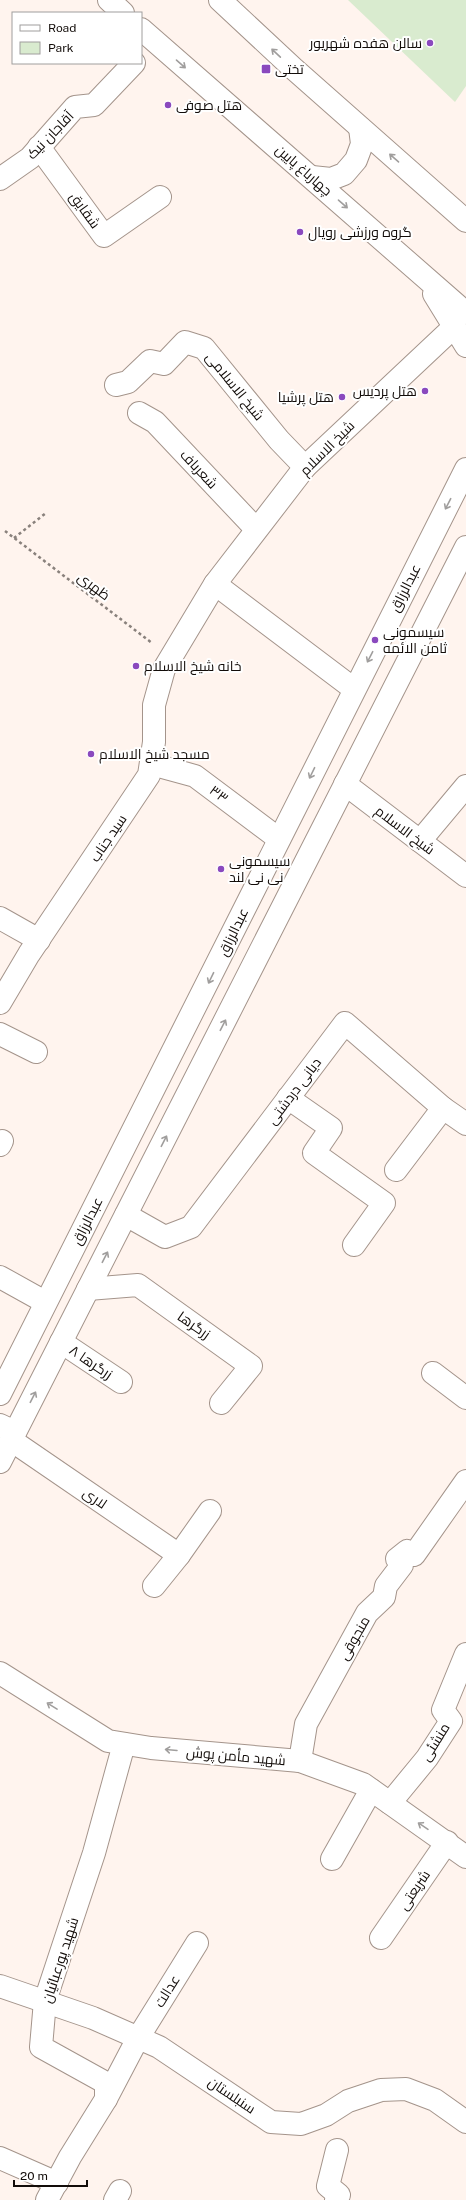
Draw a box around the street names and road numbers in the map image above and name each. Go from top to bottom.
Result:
street label: آقاجان نیک [23,108,77,162]
street label: چهارباغ پایین [271,141,335,200]
street label: شقایق [66,189,103,232]
street label: شیخ الاسلامی [202,349,267,424]
street label: شیخ الاسلام [296,417,359,480]
street label: شعرباف [177,446,221,492]
street label: عبدالرزاق [386,562,425,615]
street label: ظهری [75,569,113,603]
street label: ۳۳ [207,782,231,806]
street label: شیخ الاسلام [371,802,438,859]
street label: سید جناب [86,811,130,865]
street label: عبدالرزاق [215,905,252,959]
street label: دیانی دردشتی [264,1054,324,1128]
street label: عبدالرزاق [68,1195,107,1248]
street label: زرگرها [175,1308,213,1342]
street label: زرگرها ۸ [66,1342,116,1382]
street label: لاری [80,1484,110,1512]
street label: منجوقی [335,1613,373,1663]
street label: منشئی [417,1720,453,1764]
street label: شهید مأمن پوش [185,1743,287,1770]
street label: شریعتی [395,1867,433,1913]
street label: شهید پورعبائیان [39,1915,83,2006]
street label: عدالت [151,1972,183,2010]
street label: سنبلستان [205,2073,259,2117]

